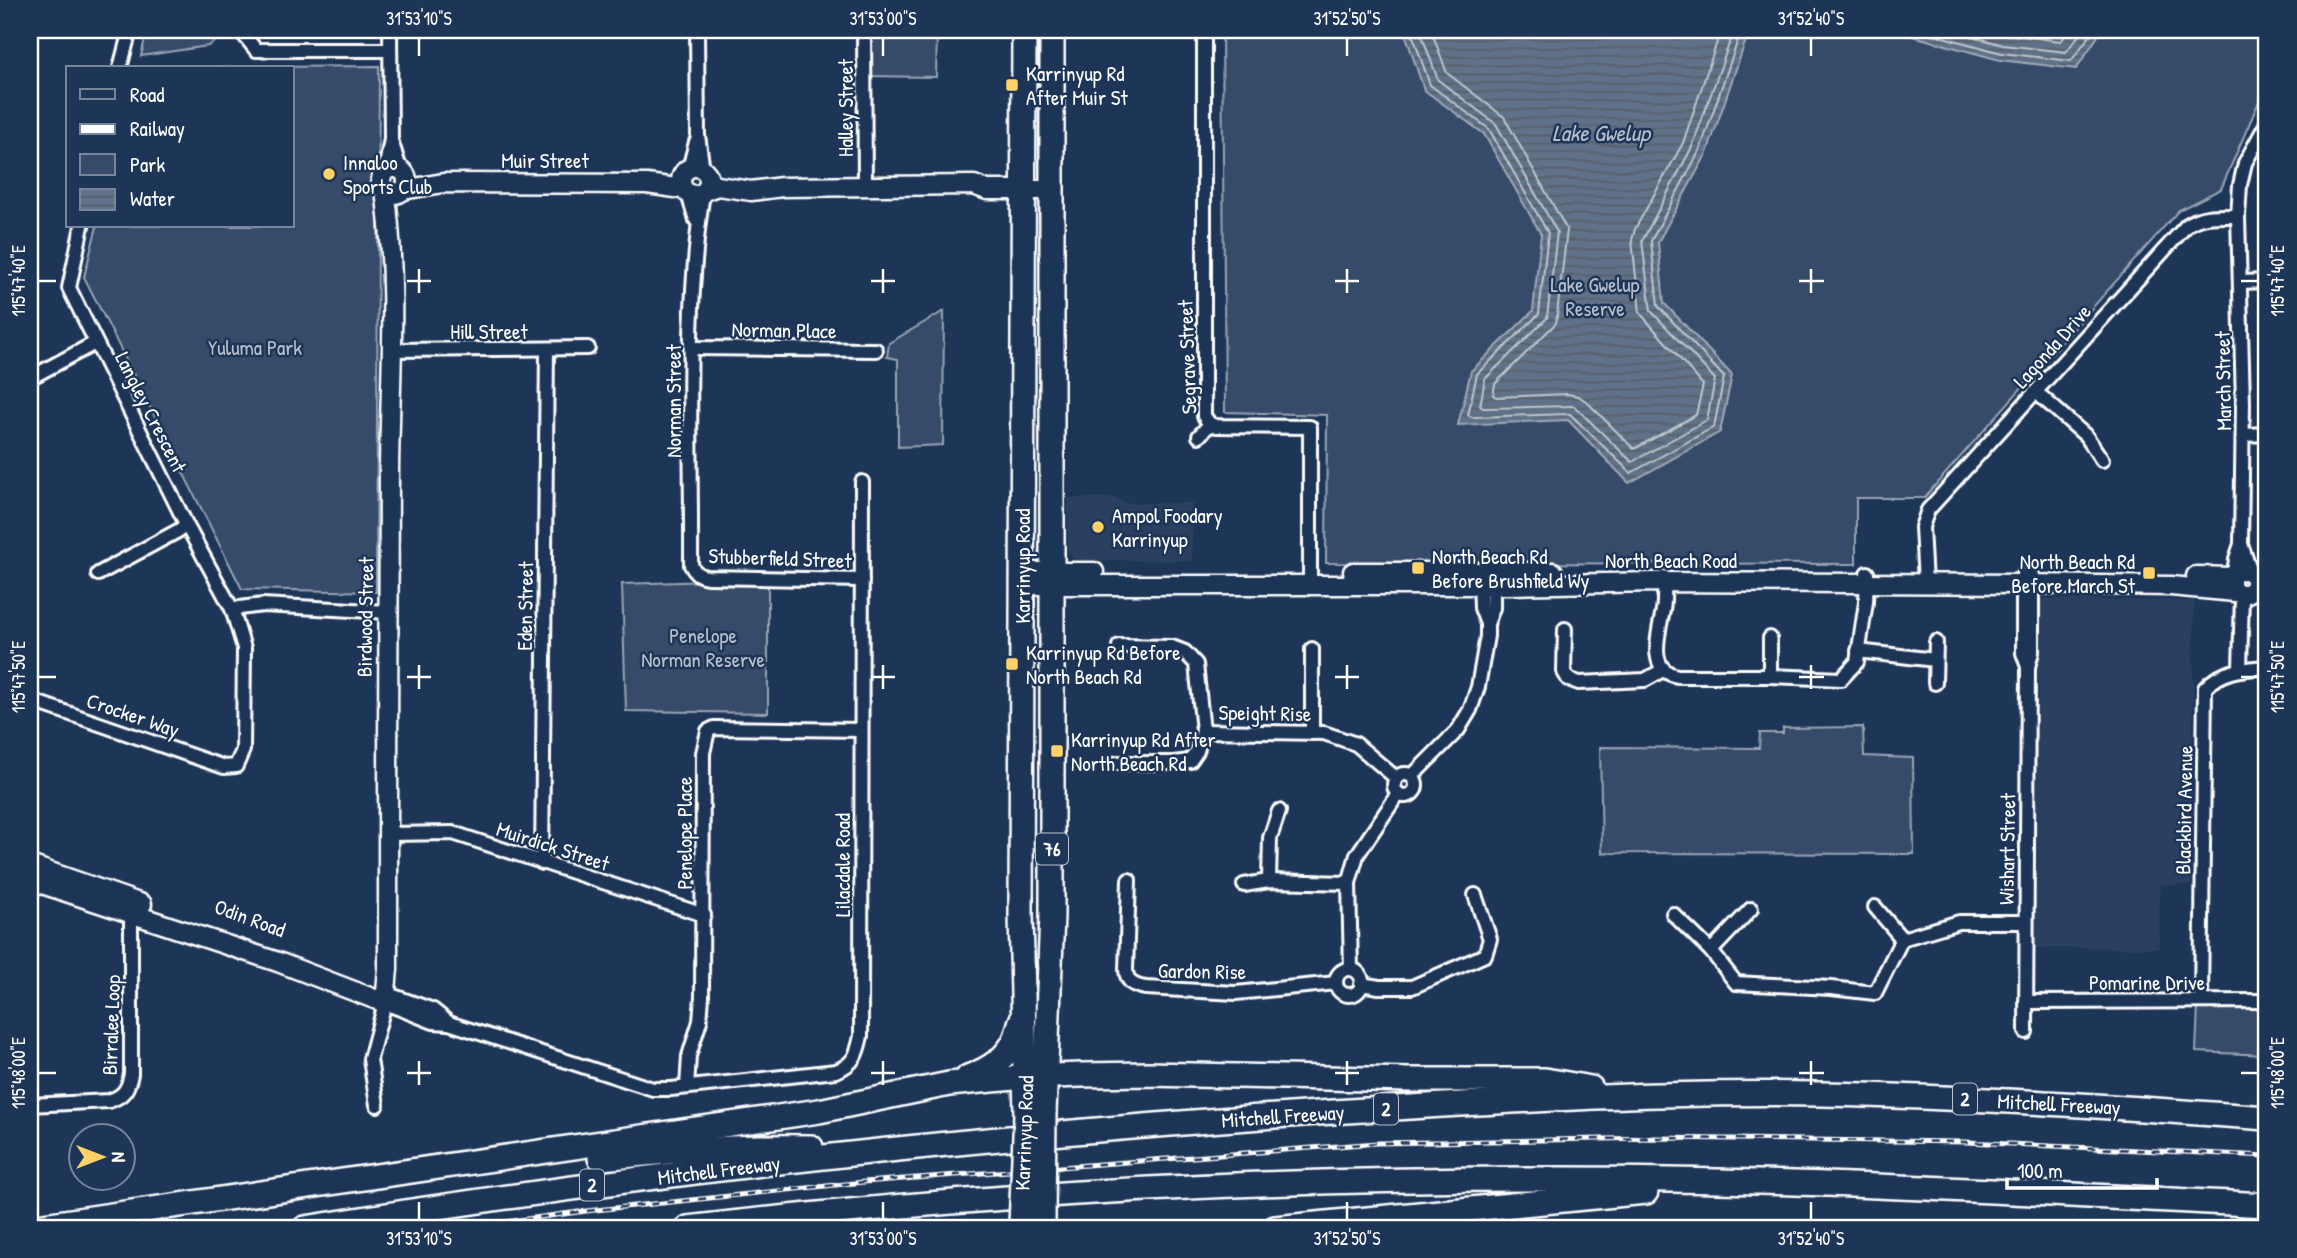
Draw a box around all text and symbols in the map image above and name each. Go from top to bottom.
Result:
text: 31°53'10"S [386,6,452,31]
text: 31°53'00"S [849,6,917,31]
text: 31°52'50"S [1313,6,1381,31]
text: 31°52'40"S [1778,6,1844,31]
street label: Halley Street [831,58,860,157]
place label: Karrinyup Rd After Muir St [1026,59,1128,112]
legend [66,66,294,228]
marker: Karrinyup Rd After Muir St [1004,77,1020,93]
text: Road [130,80,164,109]
text: Railway [130,114,185,143]
water label: Lake Gwelup [1552,117,1652,149]
street label: Muir Street [501,146,589,175]
place label: Innaloo Sports Club [343,148,432,201]
text: Park [130,150,165,179]
marker: Innaloo Sports Club [321,166,337,182]
text: Water [130,184,175,213]
text: 115°47'40"E [6,245,31,317]
text: 115°47'40"E [2265,245,2290,317]
park label: Lake Gwelup Reserve [1550,270,1640,323]
street label: Lagonda Drive [2006,298,2098,394]
street label: Segrave Street [1170,299,1203,415]
street label: Norman Place [731,315,837,345]
street label: Hill Street [450,317,528,346]
street label: March Street [2208,330,2238,431]
park label: Yuluma Park [208,333,302,362]
street label: Norman Street [659,344,688,458]
street label: Langley Crescent [108,347,194,478]
place label: Ampol Foodary Karrinyup [1112,501,1223,554]
street label: Karrinyup Road [1008,508,1037,624]
marker: Ampol Foodary Karrinyup [1090,519,1106,535]
street label: Stubberfield Street [708,541,853,575]
place label: North Beach Rd Before Brushfield Wy [1432,542,1590,595]
street label: North Beach Road [1605,546,1737,575]
place label: North Beach Rd Before March St [2011,547,2136,600]
street label: Birdwood Street [349,556,381,677]
street label: Eden Street [510,560,540,651]
marker: North Beach Rd Before Brushfield Wy [1410,560,1426,576]
marker: North Beach Rd Before March St [2141,565,2157,581]
park label: Penelope Norman Reserve [641,621,765,674]
place label: Karrinyup Rd Before North Beach Rd [1026,638,1181,691]
text: 115°47'50"E [6,641,31,713]
text: 115°47'50"E [2265,641,2290,713]
marker: Karrinyup Rd Before North Beach Rd [1004,656,1020,672]
street label: Crocker Way [83,686,183,744]
street label: Speight Rise [1218,698,1312,728]
place label: Karrinyup Rd After North Beach Rd [1071,725,1216,778]
marker: Karrinyup Rd After North Beach Rd [1049,743,1065,759]
street label: Blackbird Avenue [2168,745,2200,875]
street label: Penelope Place [670,777,699,889]
street label: Wishart Street [1992,792,2022,905]
street label: Lilacdale Road [828,813,857,917]
street label: Muirdick Street [493,814,614,878]
road number: 76 [1036,834,1068,864]
street label: Odin Road [211,892,289,944]
street label: Gardon Rise [1158,956,1246,986]
street label: Pomarine Drive [2089,968,2205,997]
street label: Birralee Loop [95,974,127,1076]
text: 115°48'00"E [6,1037,31,1109]
text: 115°48'00"E [2265,1037,2290,1109]
street label: Karrinyup Road [1008,1075,1040,1191]
road number: 2 [1953,1084,1977,1114]
street label: Mitchell Freeway [1997,1086,2121,1122]
road number: 2 [1374,1093,1398,1124]
street label: Mitchell Freeway [1221,1097,1346,1135]
north arrow [66,1122,136,1192]
scale bar [2007,1146,2157,1190]
street label: Mitchell Freeway [656,1148,782,1192]
text: N [106,1152,132,1162]
text: 100 m [2017,1156,2063,1185]
road number: 2 [580,1170,604,1200]
text: 31°53'10"S [386,1226,452,1251]
text: 31°53'00"S [849,1226,917,1251]
text: 31°52'50"S [1313,1226,1381,1251]
text: 31°52'40"S [1778,1226,1844,1251]

